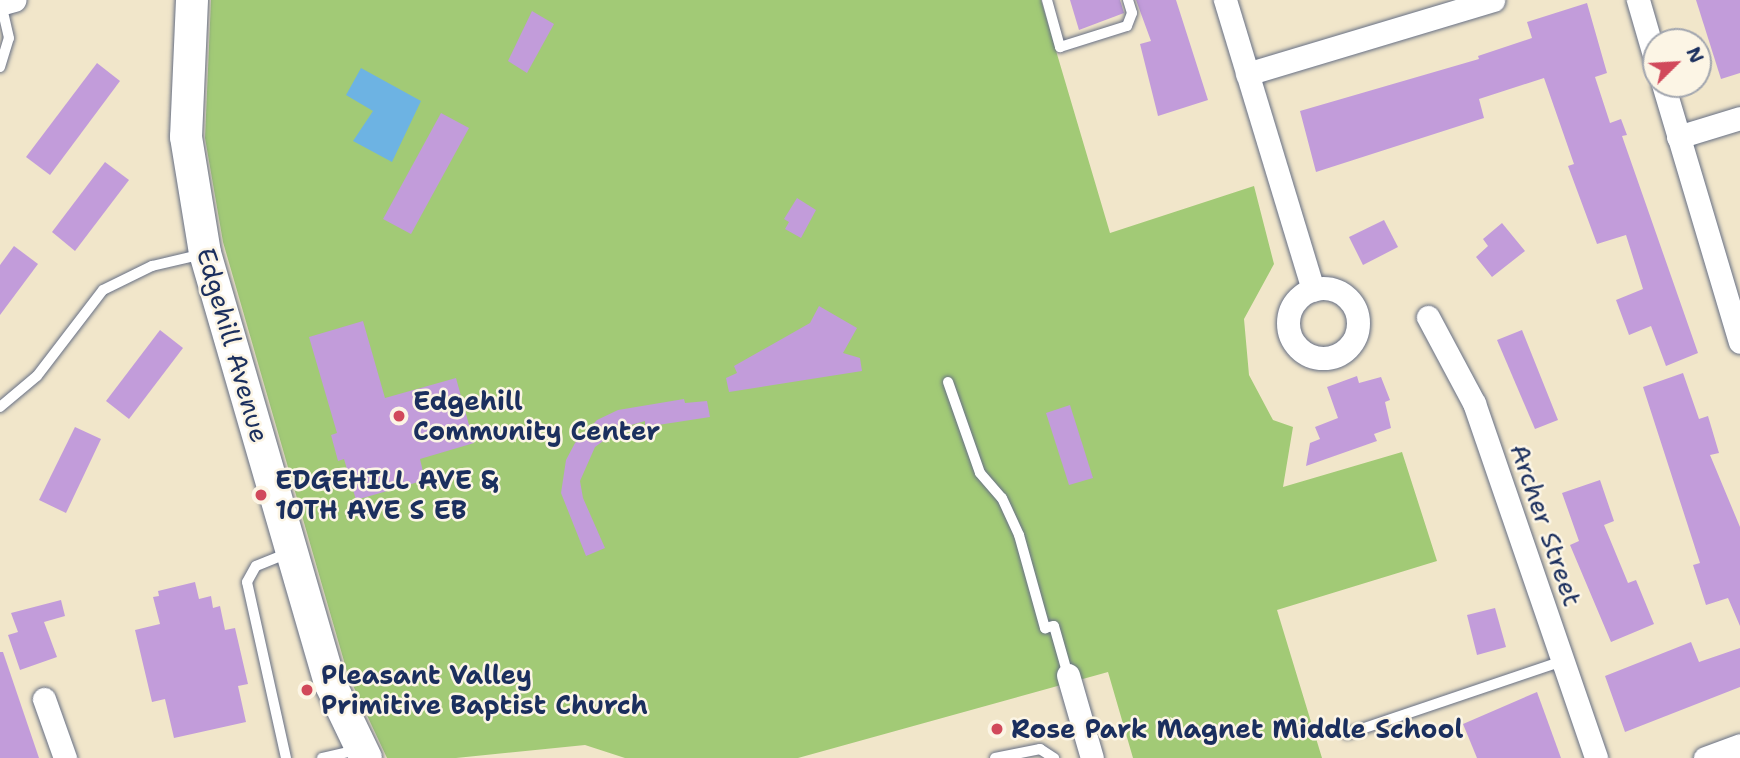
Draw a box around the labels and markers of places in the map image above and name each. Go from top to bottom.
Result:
place label: Edgehill Community Center [413,385,660,446]
marker: Edgehill Community Center [391,408,407,424]
place label: EDGEHILL AVE & 10TH AVE S EB [275,464,499,526]
marker: EDGEHILL AVE & 10TH AVE S EB [253,487,269,503]
place label: Pleasant Valley Primitive Baptist Church [321,659,648,720]
marker: Pleasant Valley Primitive Baptist Church [299,682,315,698]
place label: Rose Park Magnet Middle School [1011,713,1463,745]
marker: Rose Park Magnet Middle School [989,721,1005,737]

